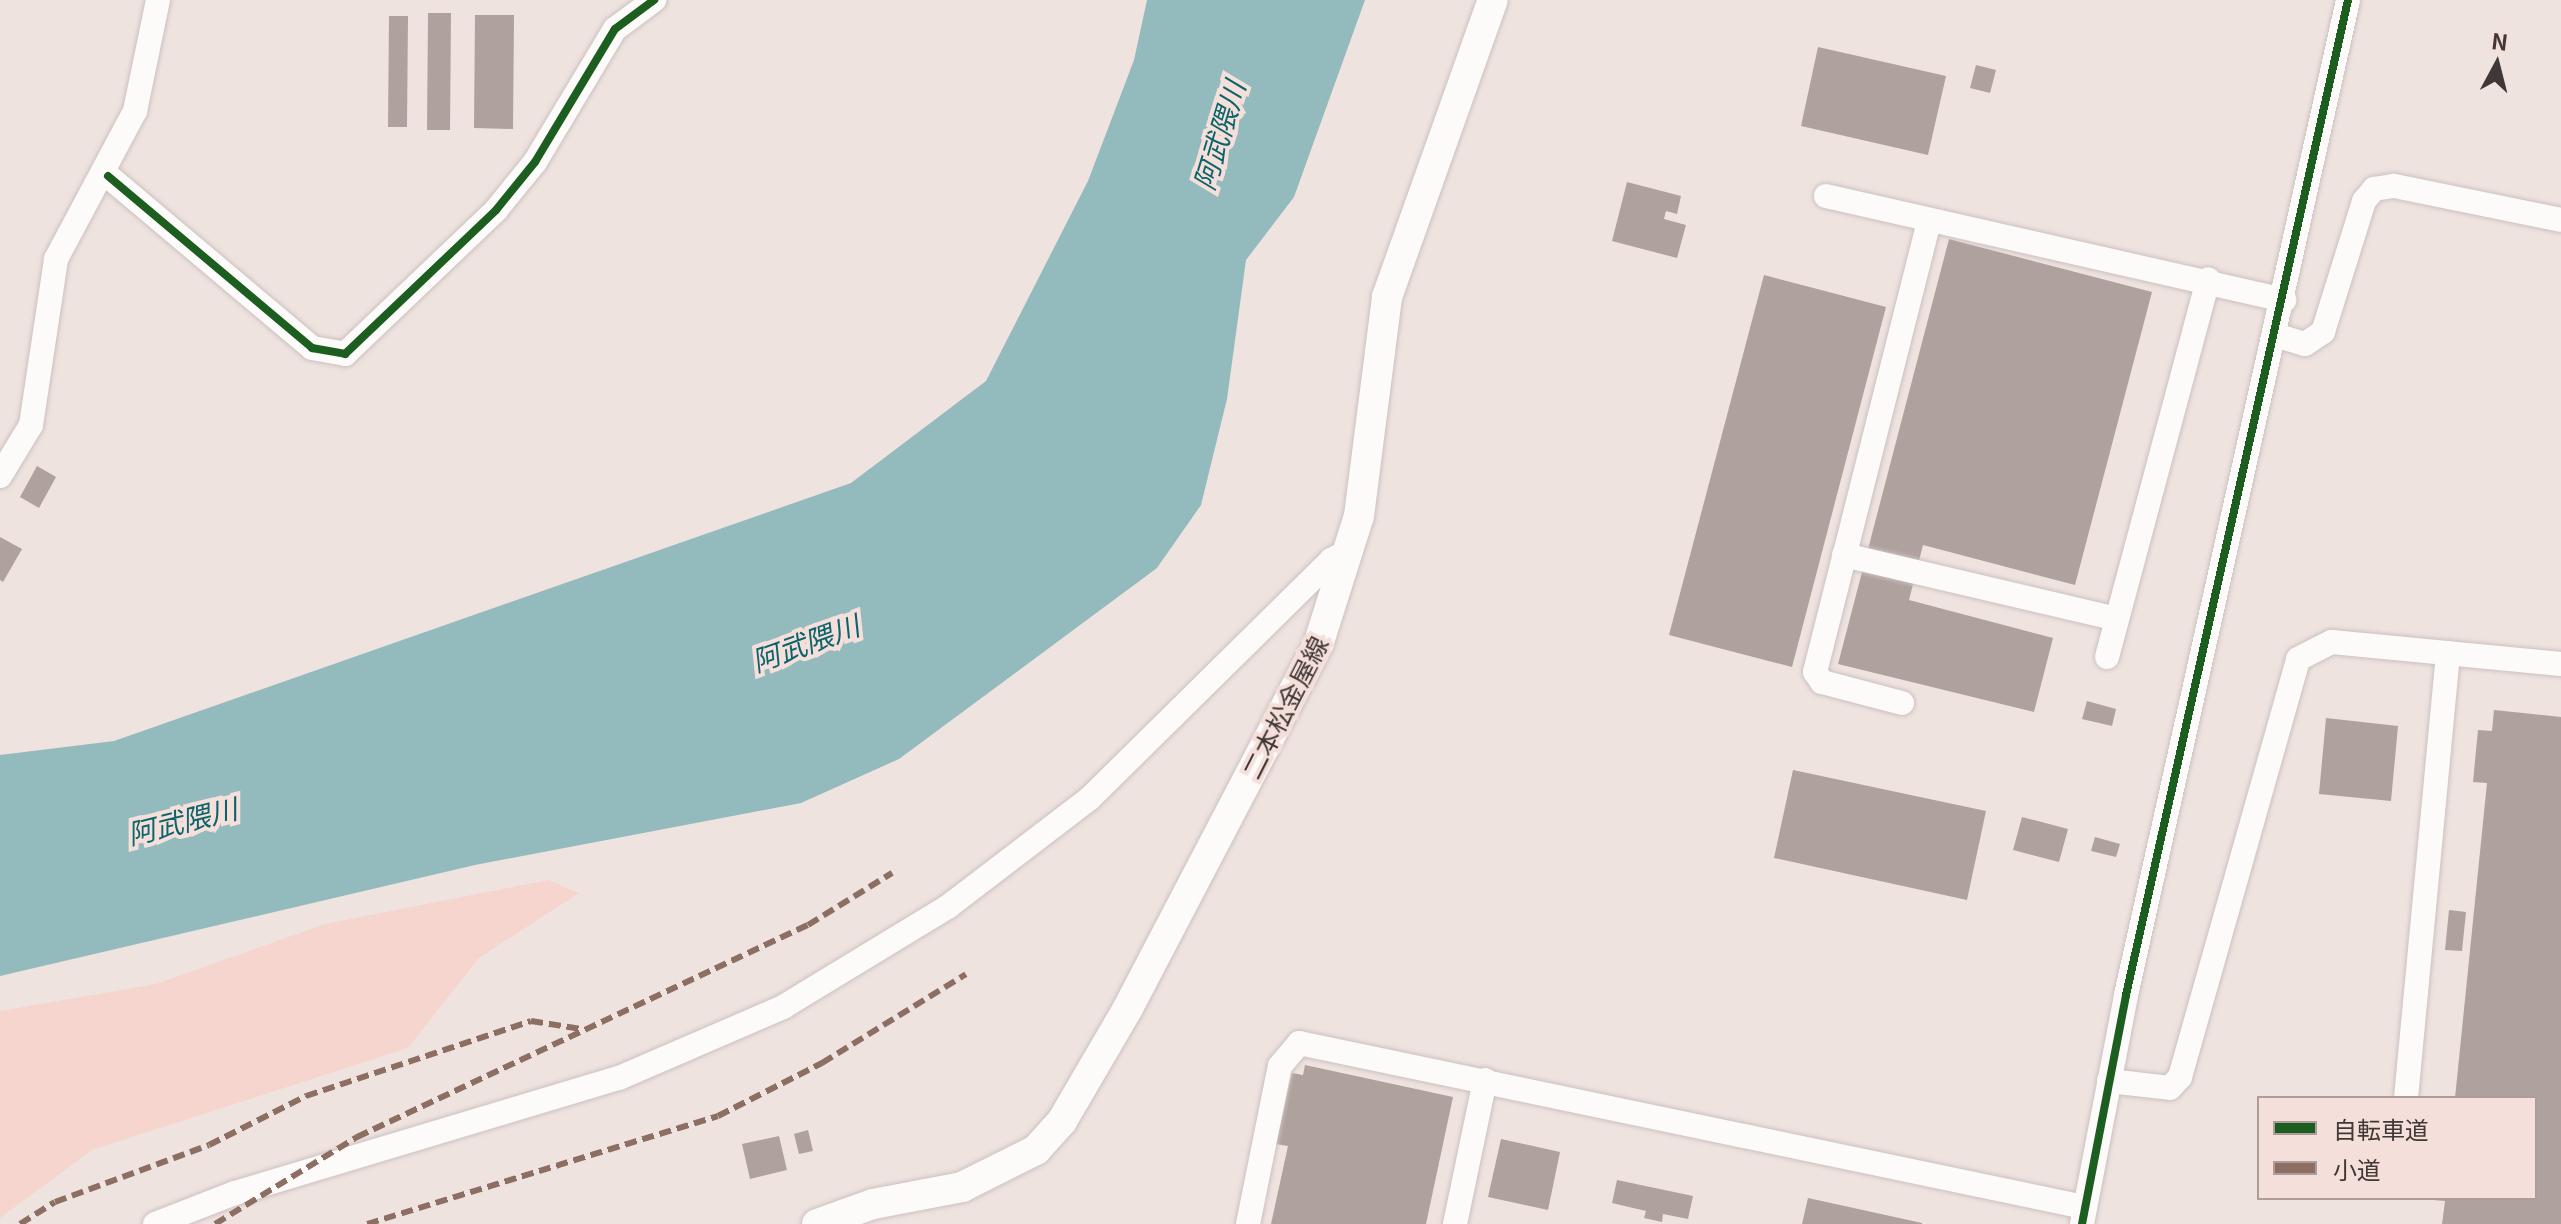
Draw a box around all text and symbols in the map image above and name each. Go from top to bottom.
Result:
text: N [2490,23,2510,57]
north arrow [2457,24,2537,104]
water label: 阿武隈川 [1186,77,1250,193]
water label: 阿武隈川 [747,607,863,677]
street label: 二本松金屋線 [1235,630,1333,784]
water label: 阿武隈川 [124,790,240,850]
legend [2257,1096,2537,1200]
text: 自転車道 [2333,1111,2429,1146]
text: 小道 [2333,1151,2381,1186]

